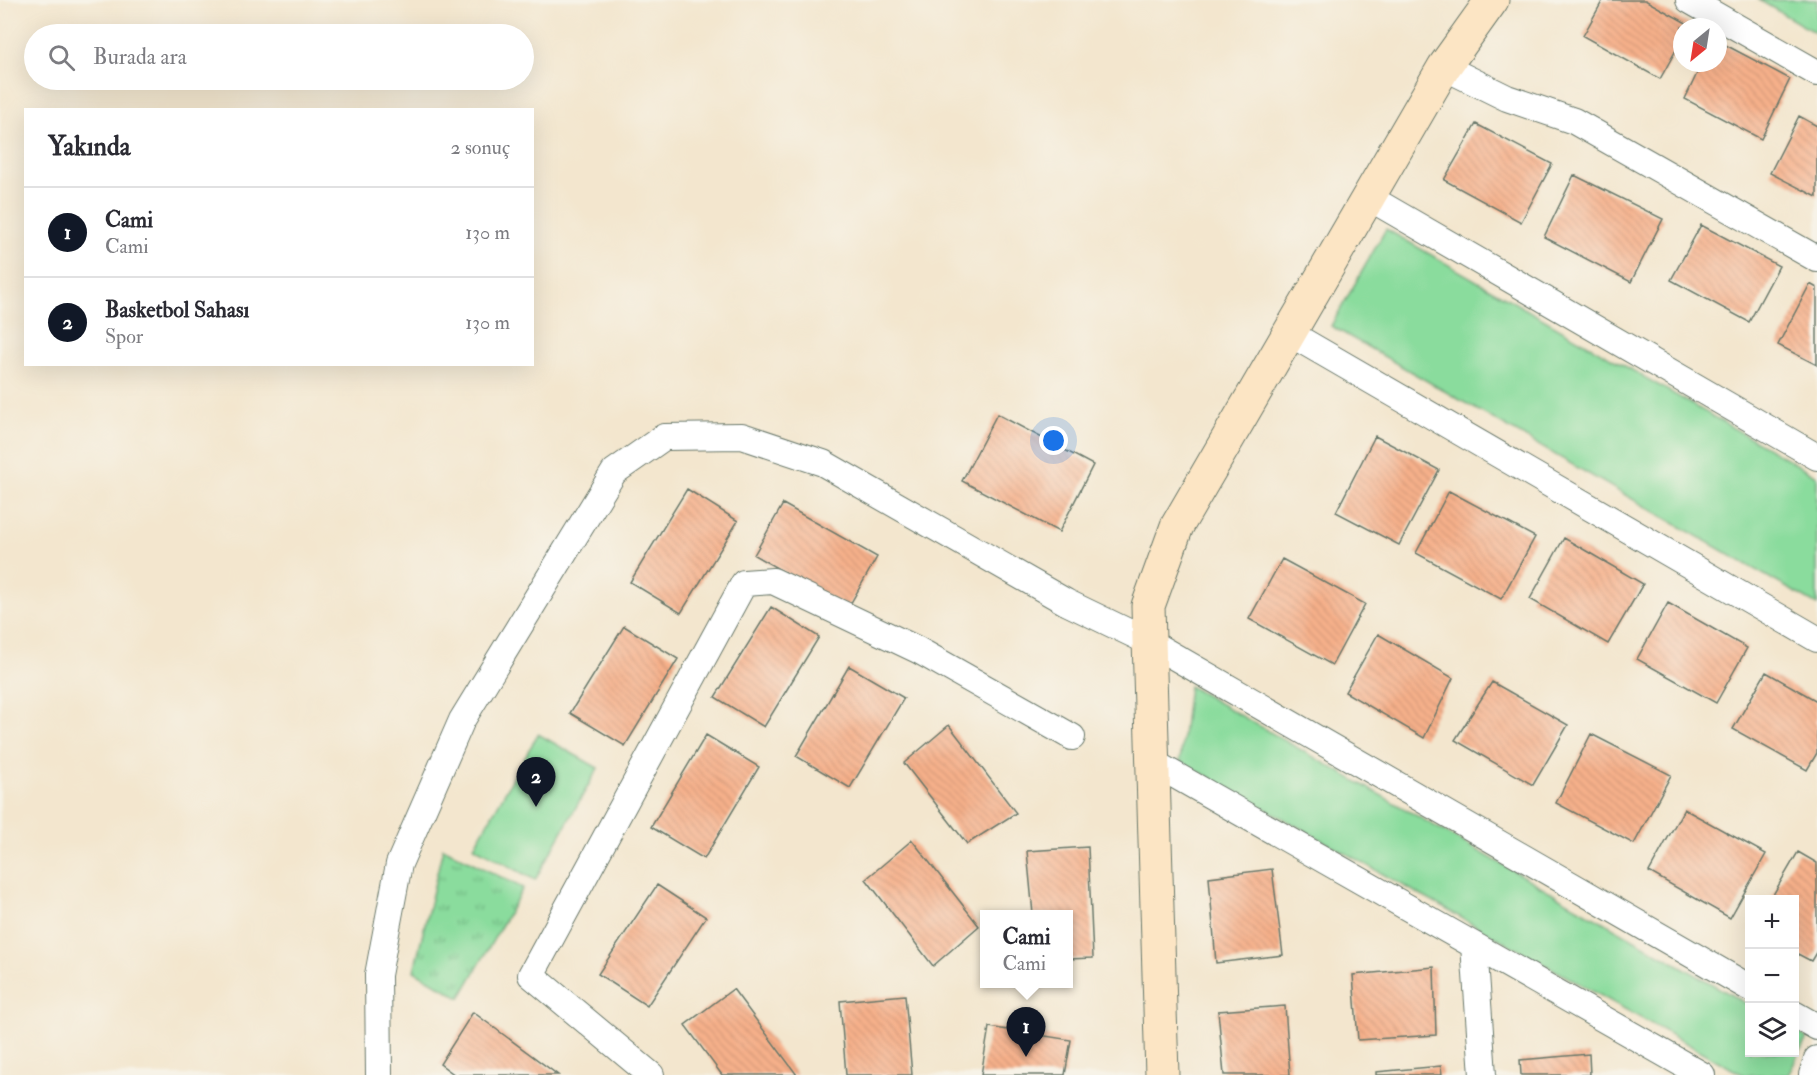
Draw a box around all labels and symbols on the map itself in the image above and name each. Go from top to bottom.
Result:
north arrow [1673,18,1727,72]
your location [1039,426,1068,455]
pin: 2 [516,758,556,807]
pin: 1 [1006,1008,1046,1057]

